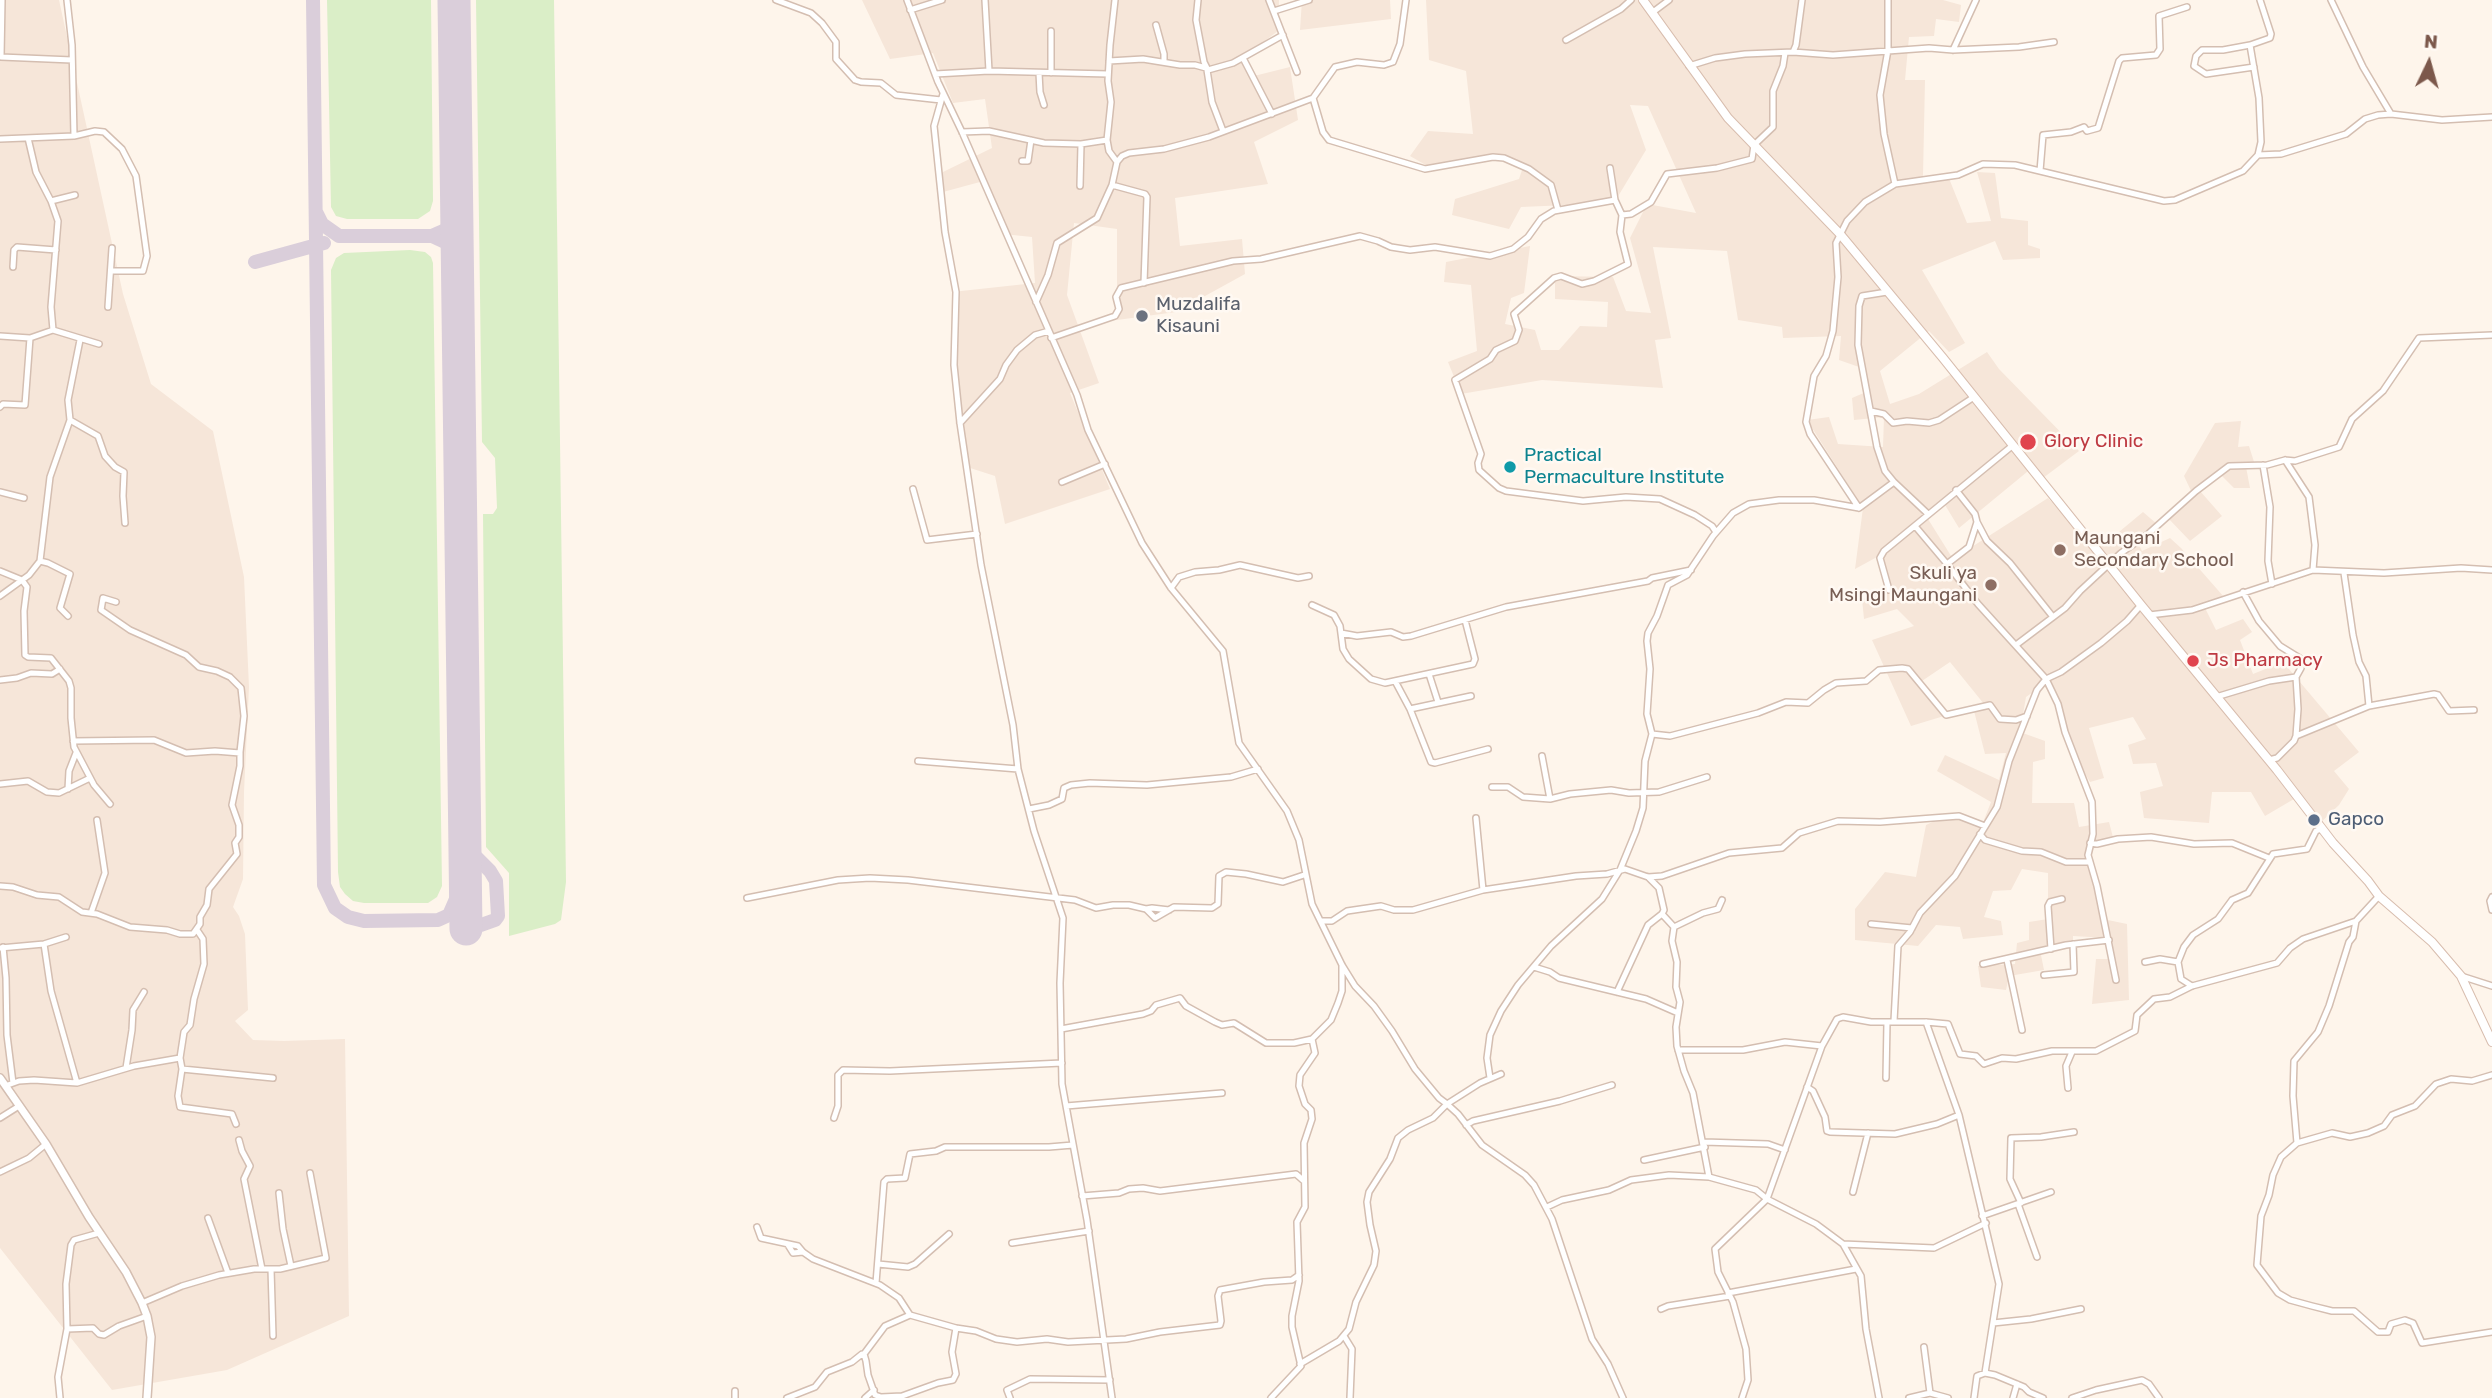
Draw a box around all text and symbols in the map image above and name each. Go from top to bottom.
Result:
north arrow [2394,28,2464,98]
text: N [2423,30,2439,54]
place label: Muzdalifa Kisauni [1156,294,1241,338]
marker: Muzdalifa Kisauni [1134,308,1150,324]
place label: Glory Clinic [2044,431,2143,453]
marker: Glory Clinic [2018,432,2038,452]
place label: Practical Permaculture Institute [1524,445,1724,489]
marker: Practical Permaculture Institute [1502,459,1518,475]
place label: Maungani Secondary School [2074,528,2234,572]
marker: Maungani Secondary School [2052,542,2068,558]
place label: Skuli ya Msingi Maungani [1829,563,1977,607]
marker: Skuli ya Msingi Maungani [1983,577,1999,593]
place label: Js Pharmacy [2207,650,2323,672]
marker: Js Pharmacy [2185,653,2201,669]
place label: Gapco [2328,809,2384,831]
marker: Gapco [2306,812,2322,828]

